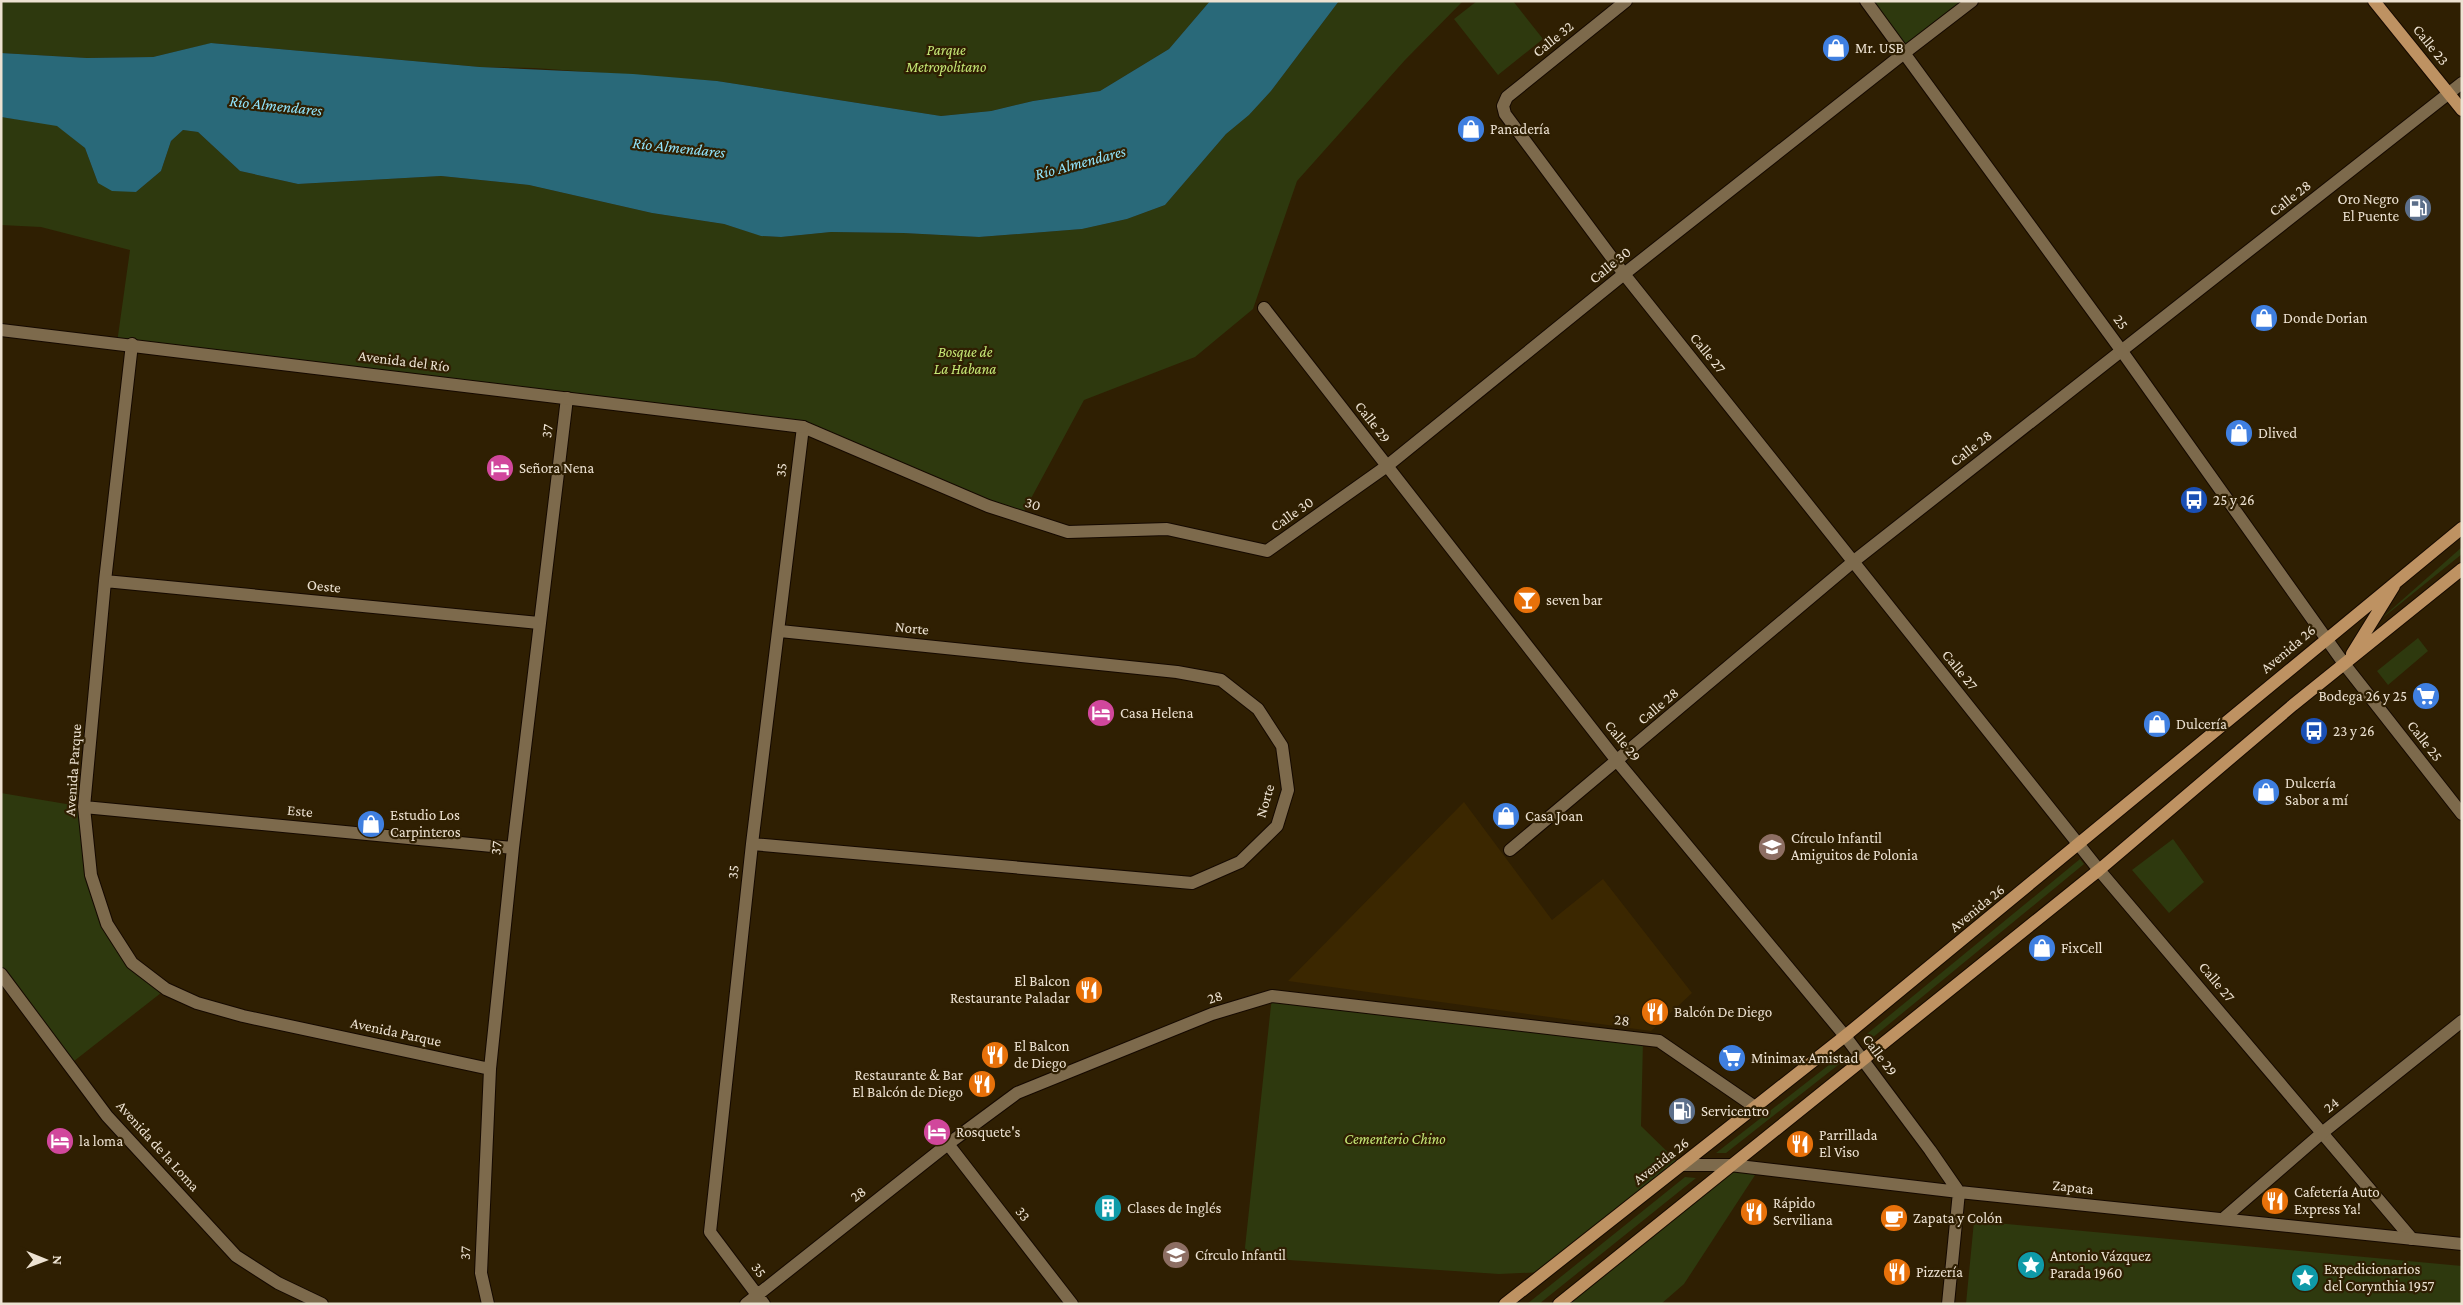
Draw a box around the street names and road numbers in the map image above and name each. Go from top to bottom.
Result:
street label: Calle 32 [1530,18,1576,60]
street label: Calle 23 [2410,22,2452,68]
street label: Calle 28 [2266,177,2314,219]
street label: Calle 30 [1586,243,1634,287]
street label: 25 [2110,312,2132,332]
street label: Calle 27 [1687,330,1729,376]
street label: Avenida del Río [357,347,451,375]
street label: Calle 29 [1352,398,1394,446]
street label: 37 [538,423,556,439]
street label: Calle 28 [1947,427,1995,469]
street label: 35 [772,462,790,478]
street label: 30 [1023,494,1043,514]
street label: Calle 30 [1268,494,1316,534]
street label: Oeste [306,576,342,596]
street label: Norte [894,618,930,638]
street label: Avenida 26 [2258,622,2318,676]
street label: Calle 27 [1939,647,1981,693]
street label: Calle 28 [1634,684,1682,728]
street label: Calle 29 [1602,717,1644,765]
street label: Calle 25 [2404,717,2446,765]
street label: Avenida Parque [62,723,85,817]
street label: Norte [1253,782,1277,820]
street label: Este [287,802,314,820]
street label: 37 [487,840,505,856]
street label: 35 [724,864,742,880]
street label: Avenida 26 [1946,881,2008,935]
street label: Calle 27 [2196,959,2238,1005]
street label: 28 [1205,987,1225,1007]
street label: 28 [1613,1011,1631,1029]
street label: Avenida Parque [349,1015,443,1051]
street label: Calle 29 [1859,1031,1901,1079]
street label: 24 [2320,1094,2342,1116]
street label: Avenida de la Loma [113,1097,203,1195]
street label: Avenida 26 [1630,1134,1692,1188]
street label: Zapata [2051,1177,2094,1198]
street label: 28 [847,1183,869,1205]
street label: 33 [1012,1203,1034,1225]
street label: 37 [457,1246,473,1260]
street label: 35 [748,1260,770,1280]

